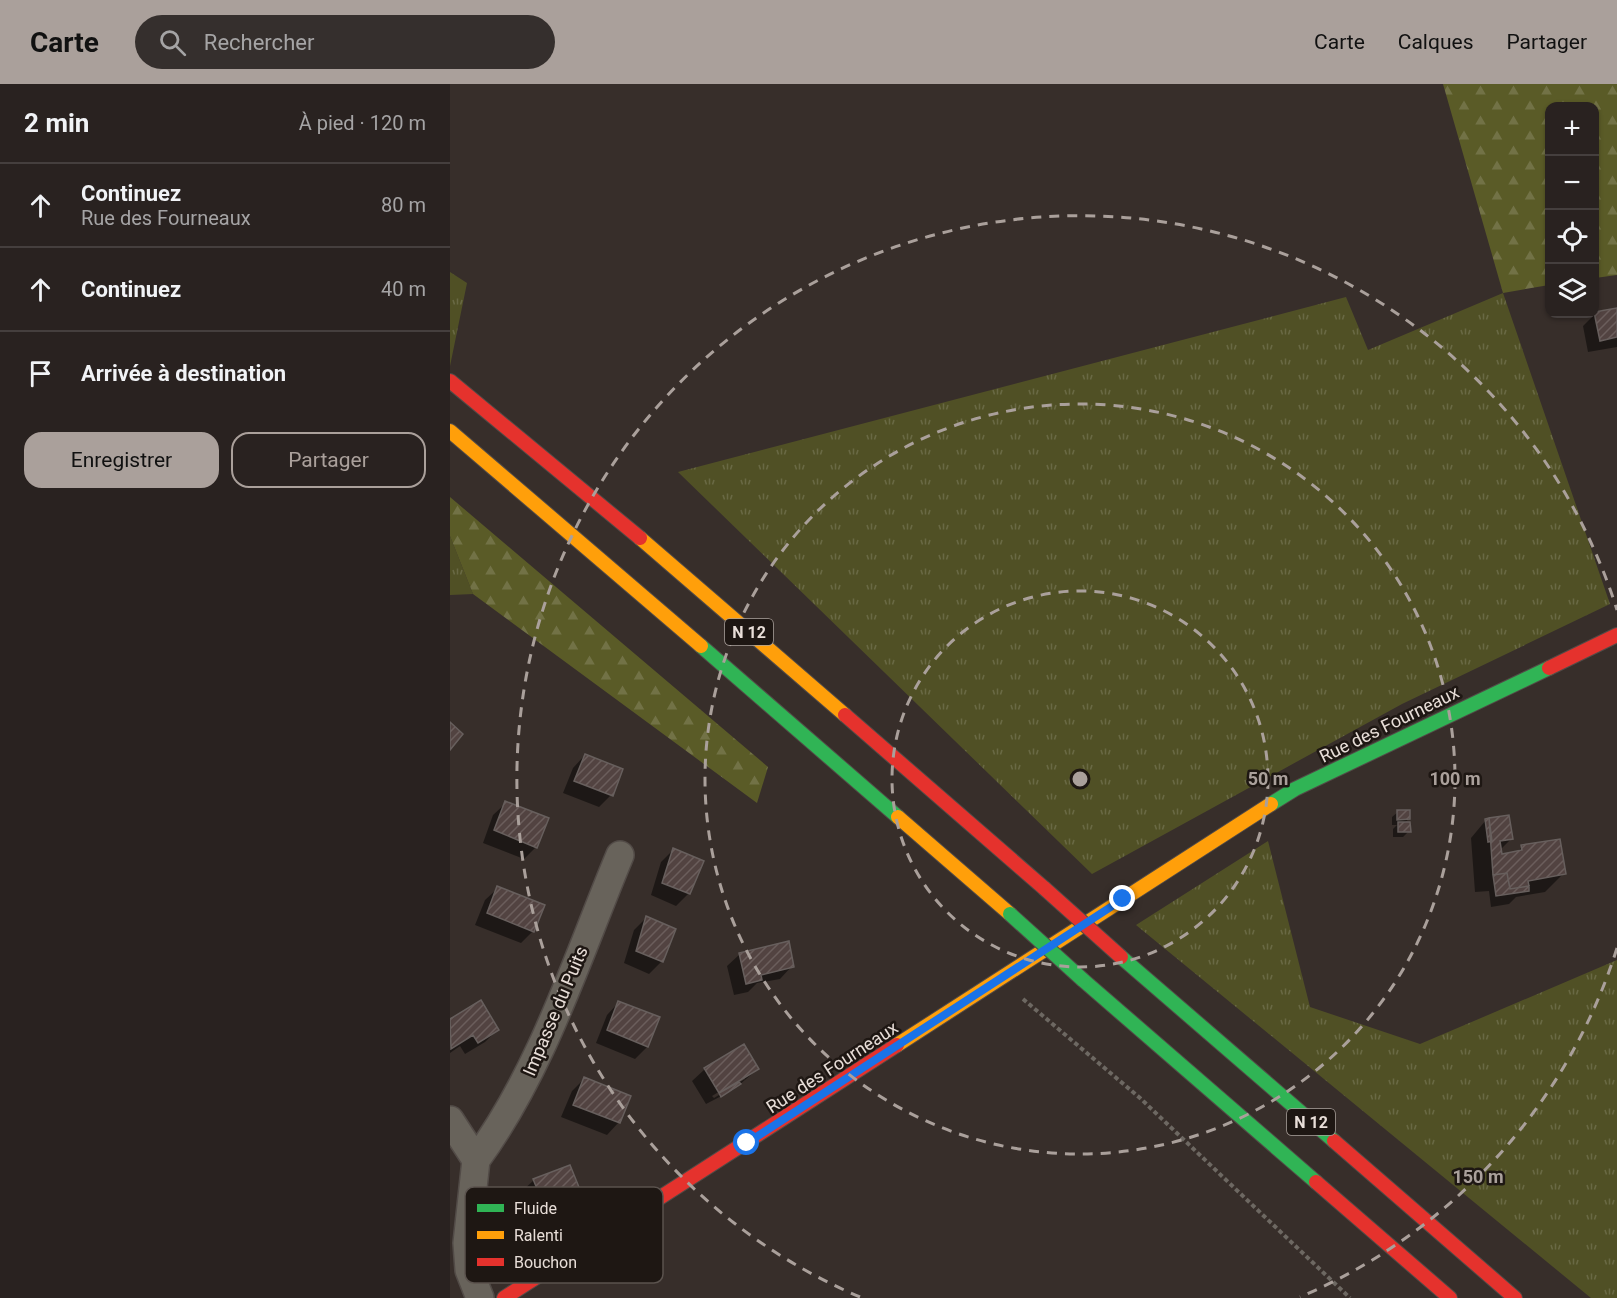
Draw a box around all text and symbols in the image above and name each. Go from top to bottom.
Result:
search box [135,15,555,69]
text: Carte [30,26,99,59]
icon: search [156,26,189,59]
text: Rechercher [204,30,314,55]
text: Carte [1314,30,1365,54]
text: Calques [1398,30,1473,54]
text: Partager [1506,30,1587,54]
map controls [1545,102,1599,318]
button: + [1545,102,1599,156]
text: 2 min [24,108,89,138]
text: À pied · 120 m [299,111,426,135]
button: − [1545,156,1599,210]
text: Continuez [81,181,181,206]
icon: ahead [24,189,57,222]
text: 80 m [381,193,426,217]
text: Rue des Fourneaux [81,206,251,230]
button: locate [1545,210,1599,264]
button: layers [1545,264,1599,318]
icon: ahead [24,273,57,306]
text: Continuez [81,277,181,302]
text: 40 m [381,277,426,301]
icon: arrive [24,357,57,390]
text: Arrivée à destination [81,361,286,386]
button: Enregistrer [24,432,219,488]
button: Partager [231,432,426,488]
road number: N 12 [725,619,773,645]
street label: Rue des Fourneaux [1316,681,1462,767]
text: 50 m [1248,768,1288,789]
text: 100 m [1429,768,1481,789]
centre of rings [1070,769,1090,789]
route end [1109,885,1135,911]
street label: Impasse du Puits [518,943,592,1079]
street label: Rue des Fourneaux [762,1017,902,1117]
road number: N 12 [1287,1109,1335,1135]
route start [733,1129,759,1155]
text: 150 m [1452,1166,1504,1187]
legend [465,1187,663,1283]
text: Fluide [514,1199,557,1218]
text: Ralenti [514,1226,563,1245]
text: Bouchon [514,1253,577,1272]

